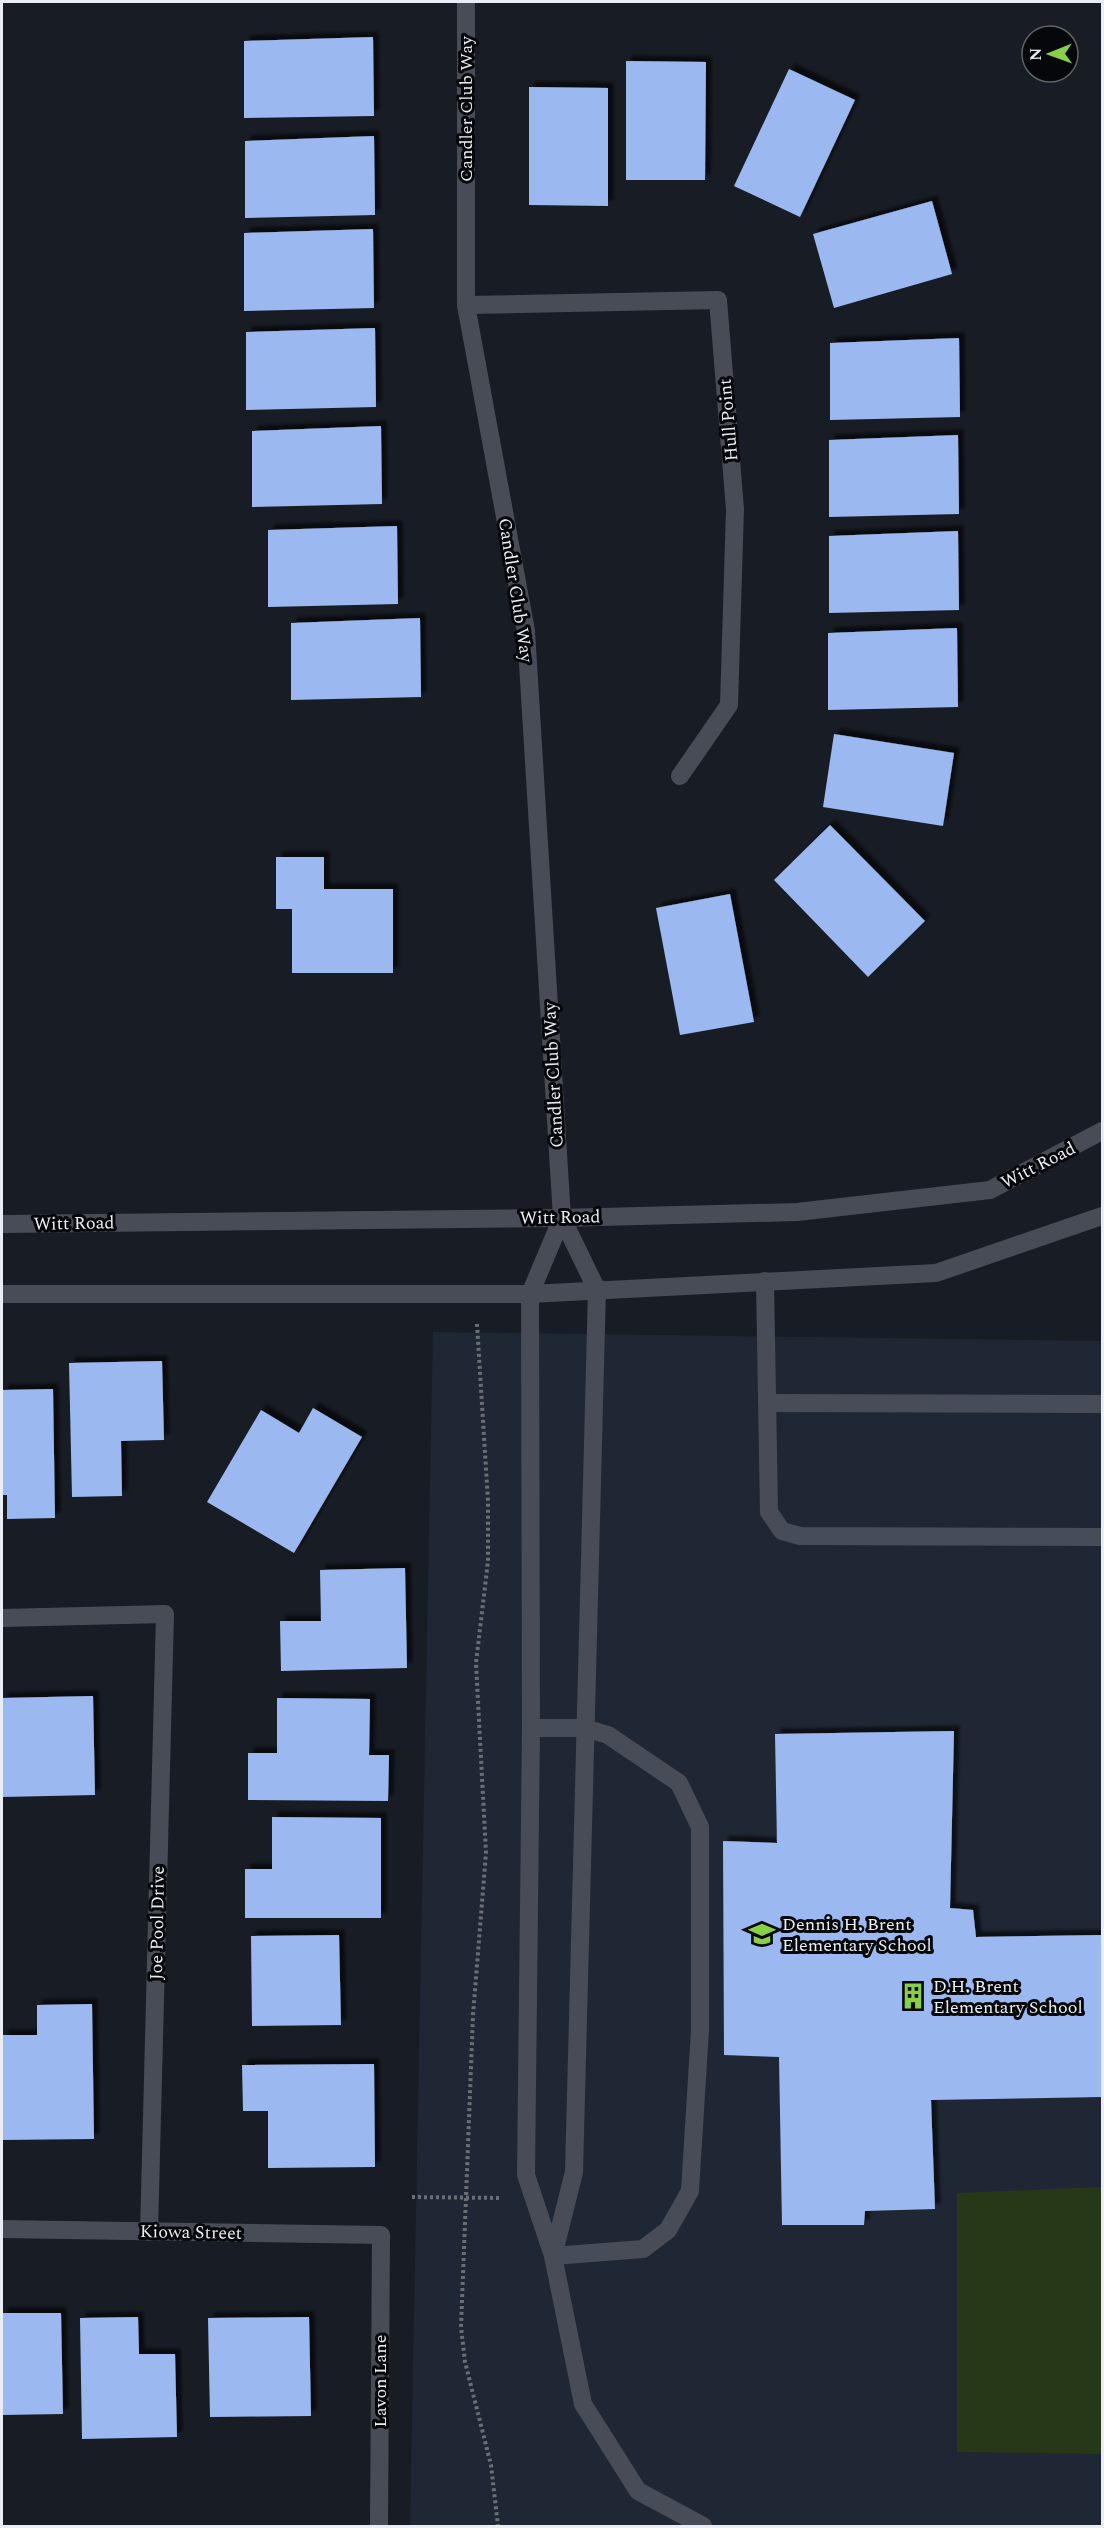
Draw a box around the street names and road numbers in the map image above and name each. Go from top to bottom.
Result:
street label: Candler Club Way [453,35,480,182]
street label: Hull Point [711,377,746,463]
street label: Candler Club Way [491,516,540,666]
street label: Candler Club Way [536,1000,571,1148]
street label: Witt Road [996,1135,1080,1196]
street label: Witt Road [519,1203,601,1232]
street label: Witt Road [33,1209,115,1238]
street label: Joe Pool Drive [143,1866,172,1980]
street label: Kiowa Street [140,2218,242,2247]
street label: Lavon Lane [367,2335,394,2427]

